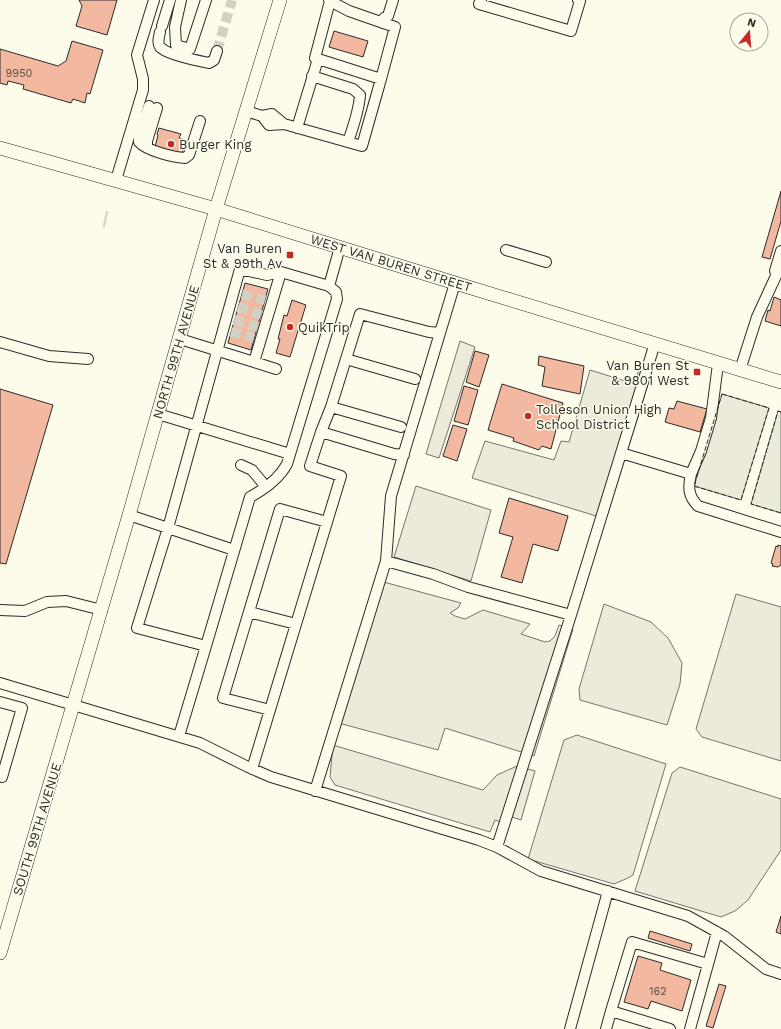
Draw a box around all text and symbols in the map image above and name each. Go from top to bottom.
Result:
north arrow [729,12,769,52]
text: N [746,16,758,30]
house number: 9950 [6,67,33,80]
place label: Burger King [179,137,251,152]
marker: Burger King [166,139,176,149]
street label: WEST VAN BUREN STREET [309,231,474,295]
place label: Van Buren St & 99th Av [203,241,282,271]
marker: Van Buren St & 99th Av [285,250,295,260]
street label: NORTH 99TH AVENUE [150,283,202,421]
place label: QuikTrip [298,320,350,335]
marker: QuikTrip [285,322,295,332]
place label: Van Buren St & 9801 West [606,358,690,388]
marker: Van Buren St & 9801 West [692,367,702,377]
place label: Tolleson Union High School District [536,402,662,432]
marker: Tolleson Union High School District [523,411,533,421]
street label: SOUTH 99TH AVENUE [10,761,64,897]
house number: 162 [649,985,667,998]

